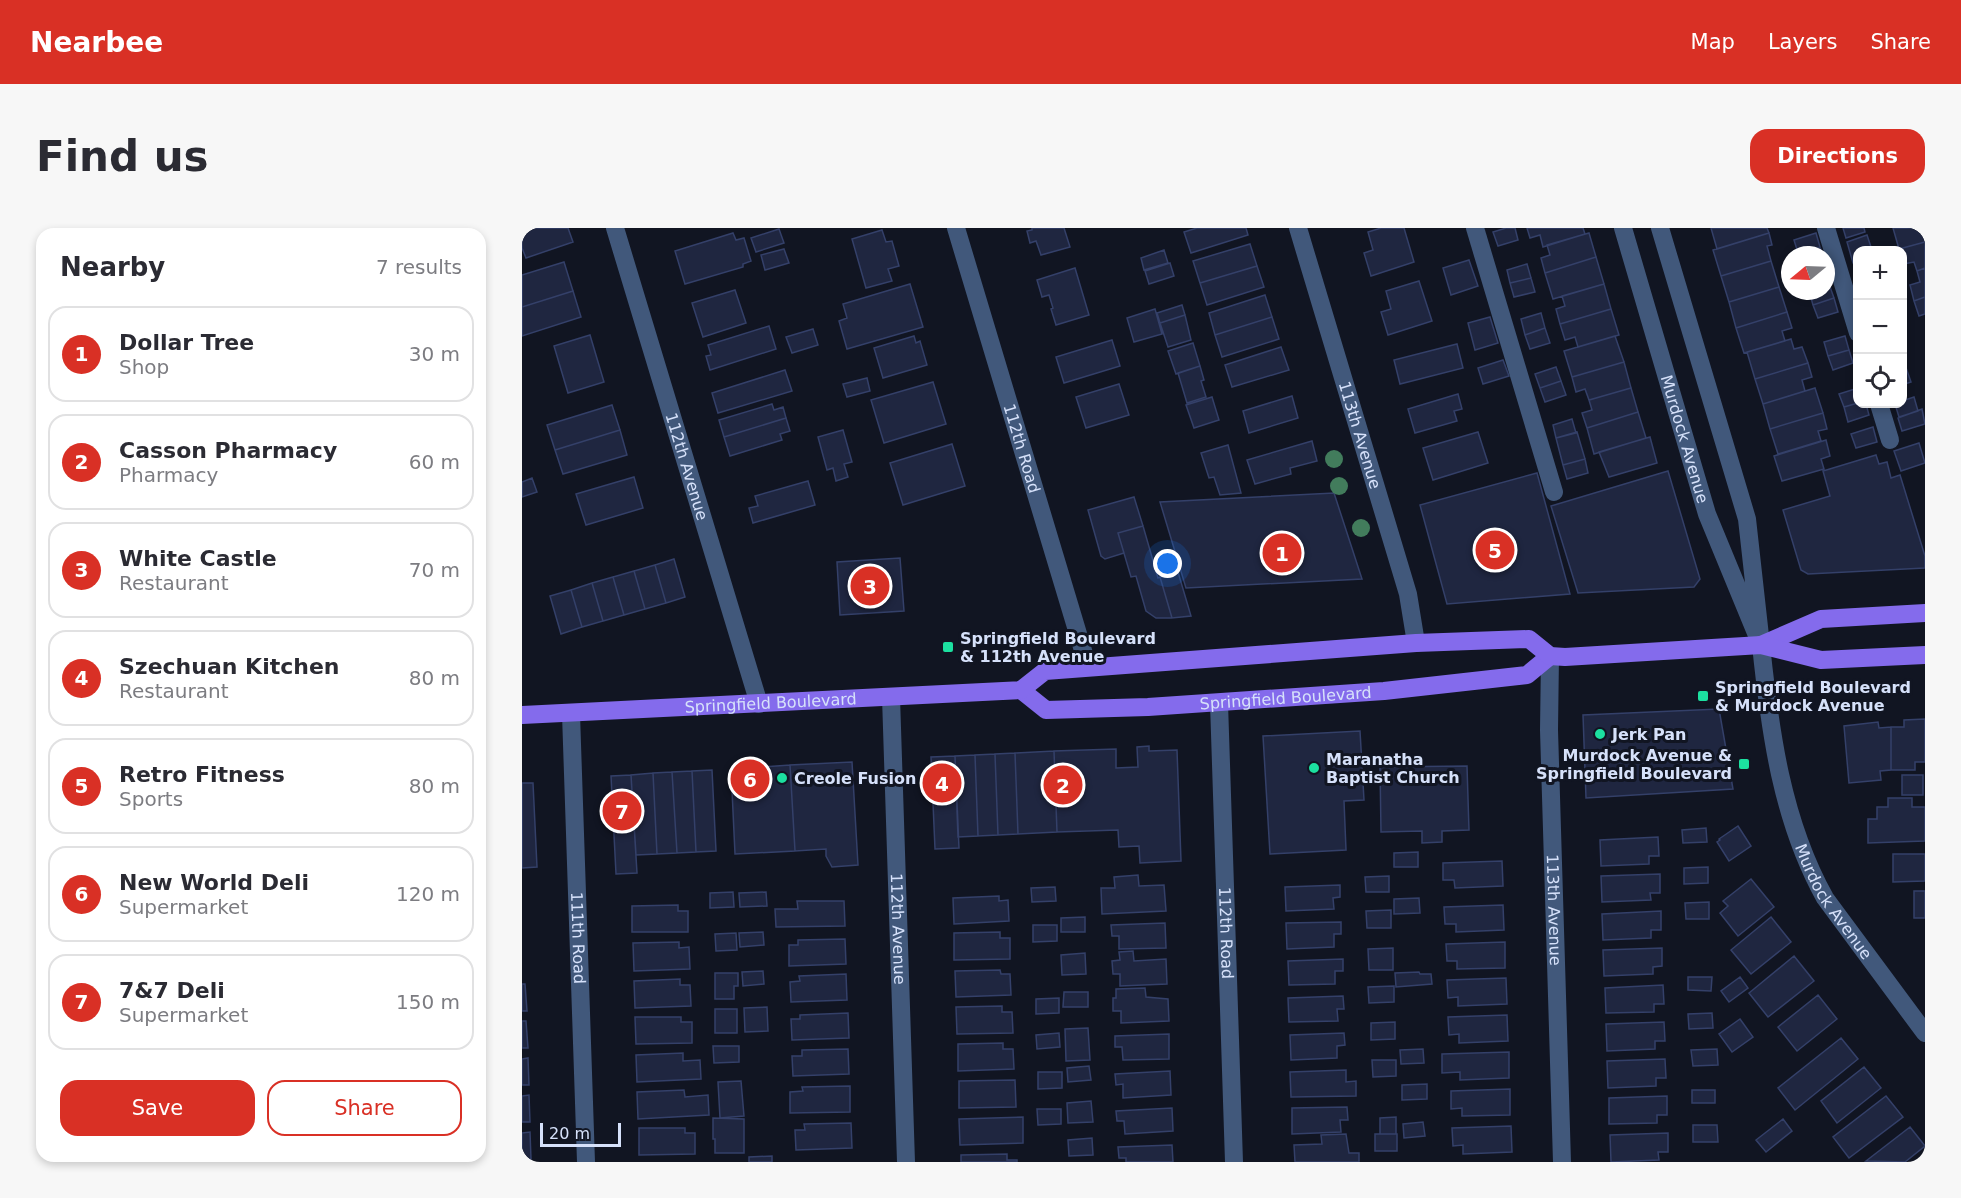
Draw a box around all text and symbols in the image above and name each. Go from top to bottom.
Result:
text: Nearbee [30,26,163,59]
text: Map [1691,30,1735,54]
text: Layers [1768,30,1837,54]
text: Share [1870,30,1931,54]
button: Directions [1750,129,1925,183]
text: Find us [36,132,209,181]
north arrow [1781,246,1835,300]
map controls [1853,246,1907,408]
button: + [1853,246,1907,300]
text: Nearby [60,252,165,282]
text: 7 results [376,255,462,279]
button: − [1853,300,1907,354]
text: Dollar Tree [119,330,254,355]
text: 1 [75,342,88,366]
text: 30 m [409,342,460,366]
button: locate [1853,354,1907,408]
text: Shop [119,355,169,379]
street label: Murdock Avenue [1657,373,1713,505]
street label: 113th Avenue [1335,379,1385,491]
street label: 112th Road [1000,401,1045,495]
street label: 112th Avenue [662,410,712,522]
text: Casson Pharmacy [119,438,337,463]
text: 2 [75,450,88,474]
text: 60 m [409,450,460,474]
text: Pharmacy [119,463,218,487]
pin: 5 [1476,528,1514,572]
pin: 1 [1262,530,1302,576]
text: White Castle [119,546,277,571]
your location [1153,549,1182,578]
text: 3 [75,558,88,582]
text: 70 m [409,558,460,582]
pin: 3 [850,564,890,608]
text: Restaurant [119,571,229,595]
place label: Springfield Boulevard & 112th Avenue [960,629,1156,666]
marker: Springfield Boulevard & 112th Avenue [941,640,955,654]
text: Szechuan Kitchen [119,654,340,679]
text: 4 [75,666,88,690]
text: 80 m [409,666,460,690]
place label: Springfield Boulevard & Murdock Avenue [1715,678,1911,715]
text: Restaurant [119,679,229,703]
street label: Springfield Boulevard [1199,682,1372,713]
street label: Springfield Boulevard [684,689,857,716]
marker: Springfield Boulevard & Murdock Avenue [1696,689,1710,703]
place label: Jerk Pan [1611,725,1686,744]
marker: Jerk Pan [1593,727,1607,741]
place label: Murdock Avenue & Springfield Boulevard [1536,746,1732,783]
place label: Maranatha Baptist Church [1326,750,1460,787]
pin: 6 [730,756,770,802]
marker: Murdock Avenue & Springfield Boulevard [1737,757,1751,771]
pin: 4 [922,760,962,806]
marker: Maranatha Baptist Church [1307,761,1321,775]
text: Retro Fitness [119,762,285,787]
pin: 2 [1044,762,1082,808]
place label: Creole Fusion [794,769,916,788]
marker: Creole Fusion [775,771,789,785]
text: 5 [75,774,88,798]
text: 80 m [409,774,460,798]
text: Sports [119,787,183,811]
pin: 7 [602,788,642,834]
street label: Murdock Avenue [1791,841,1876,963]
street label: 113th Avenue [1543,854,1566,966]
text: New World Deli [119,870,309,895]
street label: 112th Avenue [887,873,910,985]
text: 6 [75,882,88,906]
text: 120 m [396,882,460,906]
street label: 112th Road [1216,886,1238,979]
street label: 111th Road [567,891,590,984]
text: Supermarket [119,895,248,919]
text: 7&7 Deli [119,978,225,1003]
text: 7 [75,990,88,1014]
text: 150 m [396,990,460,1014]
text: Supermarket [119,1003,248,1027]
button: Save [60,1080,255,1136]
button: Share [267,1080,462,1136]
scale bar [540,1120,621,1148]
text: 20 m [549,1124,590,1143]

